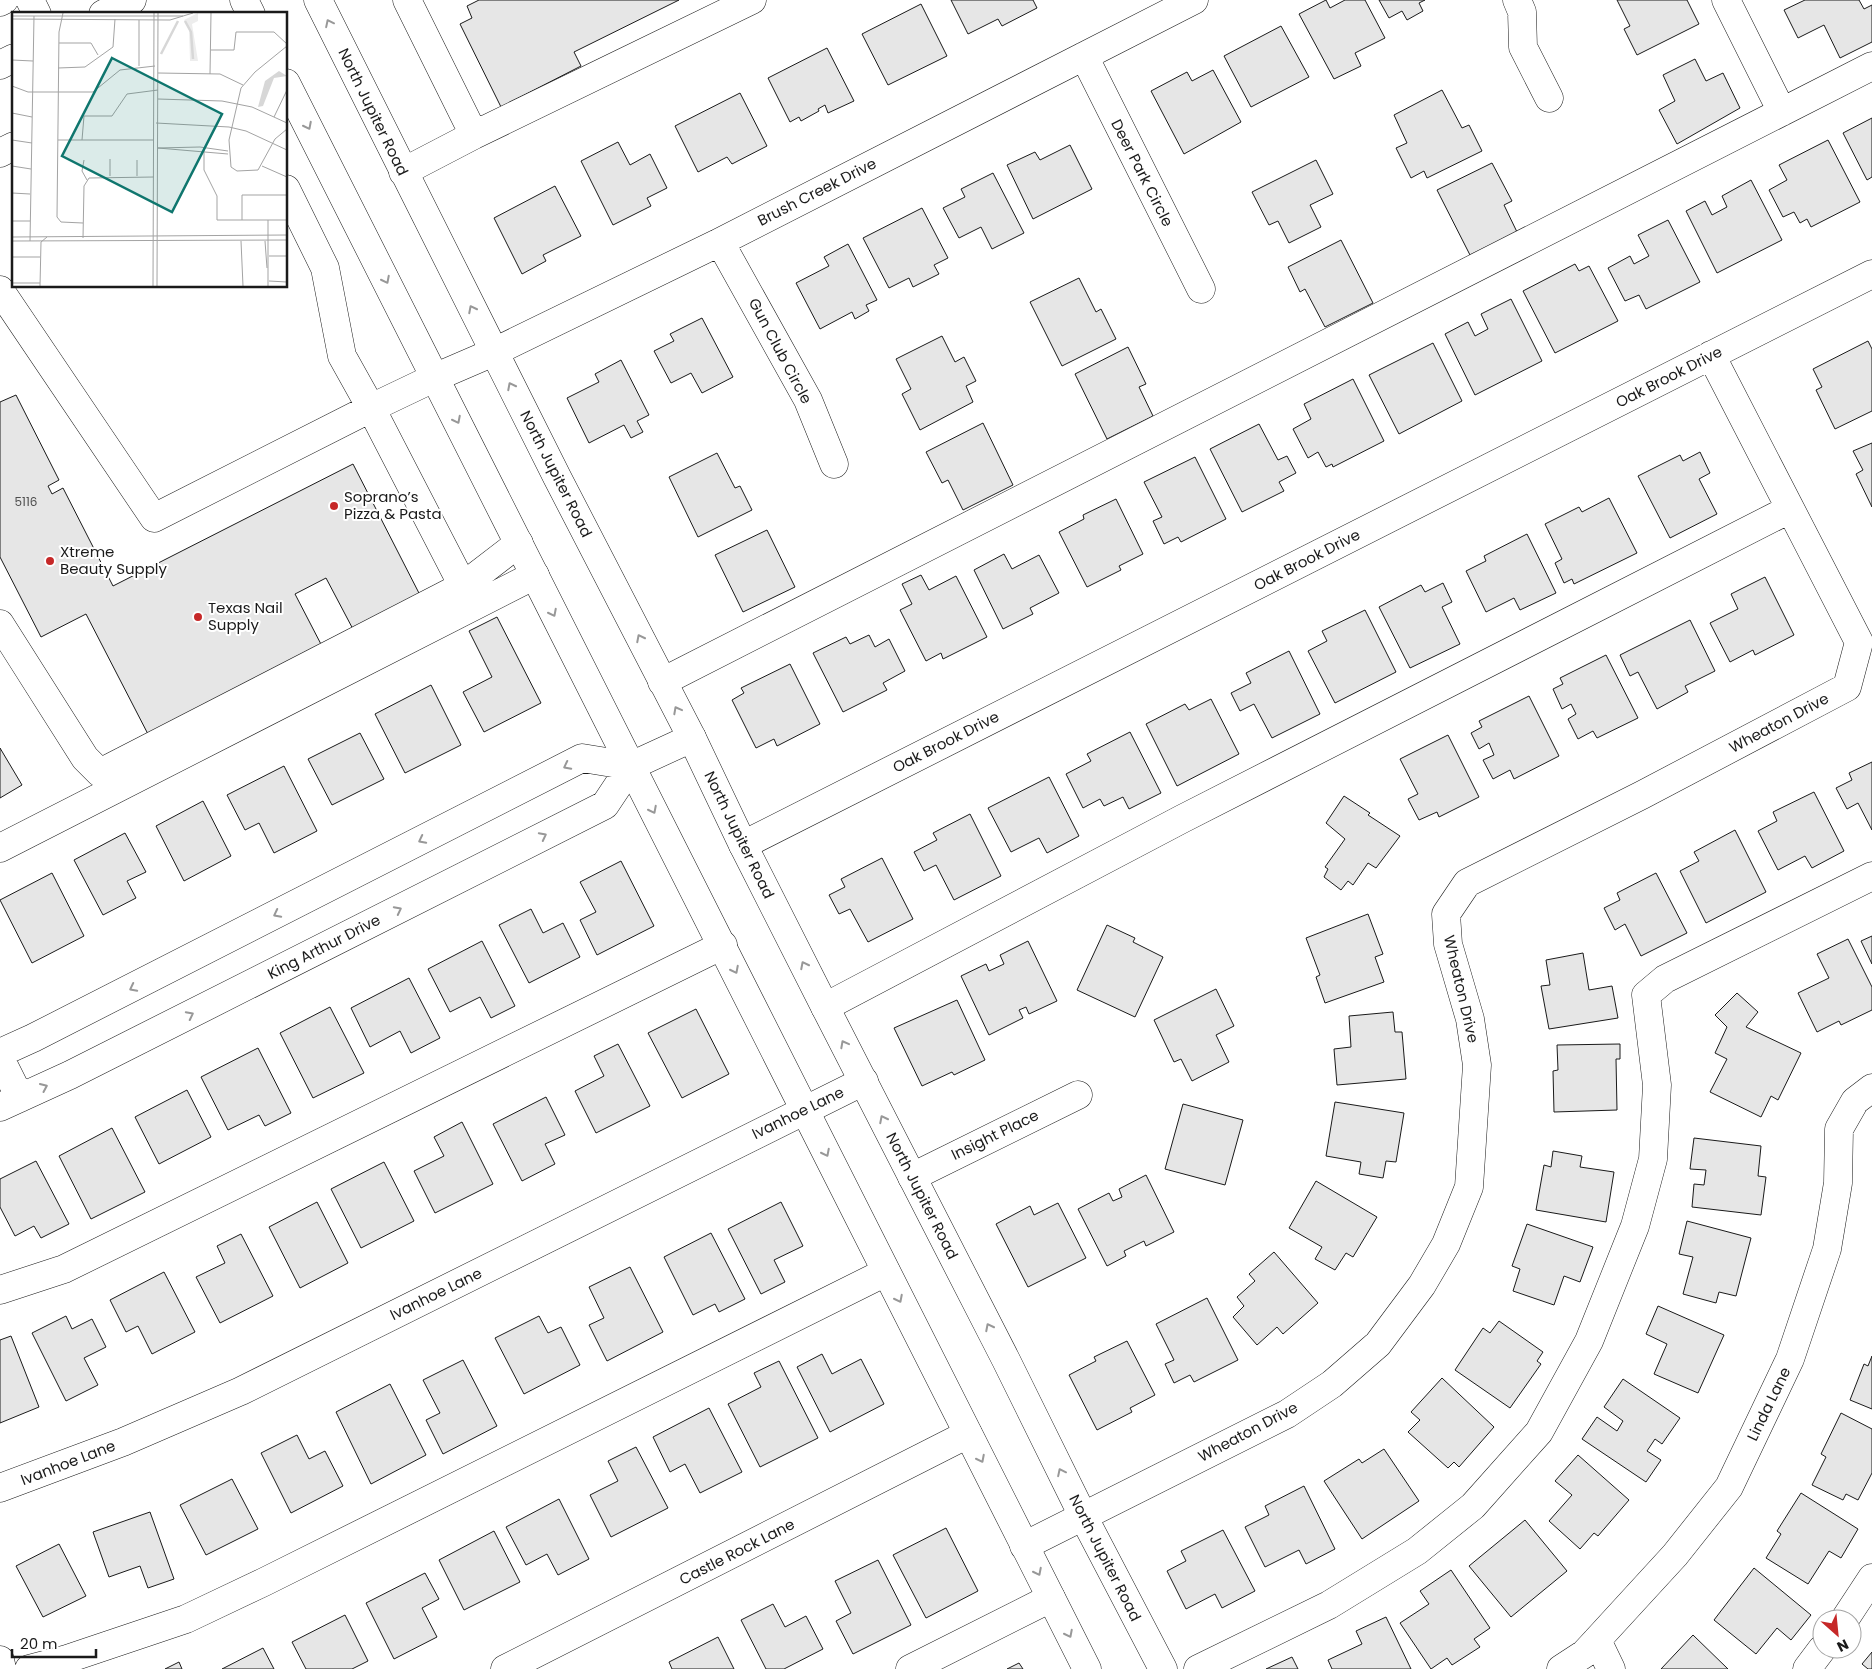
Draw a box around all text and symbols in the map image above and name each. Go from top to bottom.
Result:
inset map [12,12,288,288]
one-way arrow [325,19,335,28]
street label: North Jupiter Road [333,44,413,179]
street label: Deer Park Circle [1106,115,1179,230]
one-way arrow [302,121,312,130]
street label: Brush Creek Drive [754,152,880,231]
one-way arrow [380,275,390,284]
street label: Gun Club Circle [744,294,817,407]
one-way arrow [468,305,478,314]
street label: Oak Brook Drive [1612,341,1726,412]
one-way arrow [507,382,517,391]
street label: North Jupiter Road [515,407,597,541]
one-way arrow [451,415,461,424]
place label: Soprano’s Pizza & Pasta [344,486,442,524]
house number: 5116 [15,493,37,510]
marker: Soprano’s Pizza & Pasta [328,500,340,512]
street label: Oak Brook Drive [1250,524,1364,595]
place label: Xtreme Beauty Supply [60,541,168,579]
marker: Xtreme Beauty Supply [44,555,56,567]
place label: Texas Nail Supply [208,597,283,635]
one-way arrow [547,608,558,617]
marker: Texas Nail Supply [192,611,204,623]
one-way arrow [636,634,646,643]
street label: Wheaton Drive [1725,687,1832,758]
one-way arrow [673,706,683,715]
street label: Oak Brook Drive [889,706,1003,777]
one-way arrow [563,760,572,770]
street label: North Jupiter Road [699,767,779,902]
one-way arrow [647,804,657,813]
one-way arrow [537,832,546,842]
one-way arrow [418,834,427,844]
one-way arrow [392,906,401,916]
one-way arrow [274,908,283,918]
street label: King Arthur Drive [264,909,384,984]
street label: Wheaton Drive [1439,933,1484,1045]
one-way arrow [800,961,810,970]
one-way arrow [729,965,739,974]
one-way arrow [129,981,138,991]
one-way arrow [185,1011,194,1021]
one-way arrow [840,1040,850,1049]
street label: Ivanhoe Lane [748,1081,847,1144]
one-way arrow [39,1082,48,1093]
street label: Insight Place [948,1104,1042,1165]
one-way arrow [879,1116,889,1125]
street label: North Jupiter Road [881,1129,963,1263]
one-way arrow [820,1148,831,1157]
street label: Ivanhoe Lane [386,1262,485,1325]
one-way arrow [893,1293,903,1302]
one-way arrow [985,1323,995,1332]
street label: Linda Lane [1742,1363,1795,1444]
street label: Wheaton Drive [1194,1396,1301,1467]
street label: Ivanhoe Lane [17,1435,118,1490]
one-way arrow [975,1454,985,1463]
one-way arrow [1057,1468,1068,1477]
street label: North Jupiter Road [1064,1491,1146,1625]
street label: Castle Rock Lane [675,1513,798,1590]
one-way arrow [1032,1567,1042,1576]
north arrow [1812,1609,1862,1659]
scale bar [12,1626,96,1658]
one-way arrow [1063,1628,1073,1637]
text: 20 m [20,1633,58,1654]
text: N [1834,1634,1852,1657]

